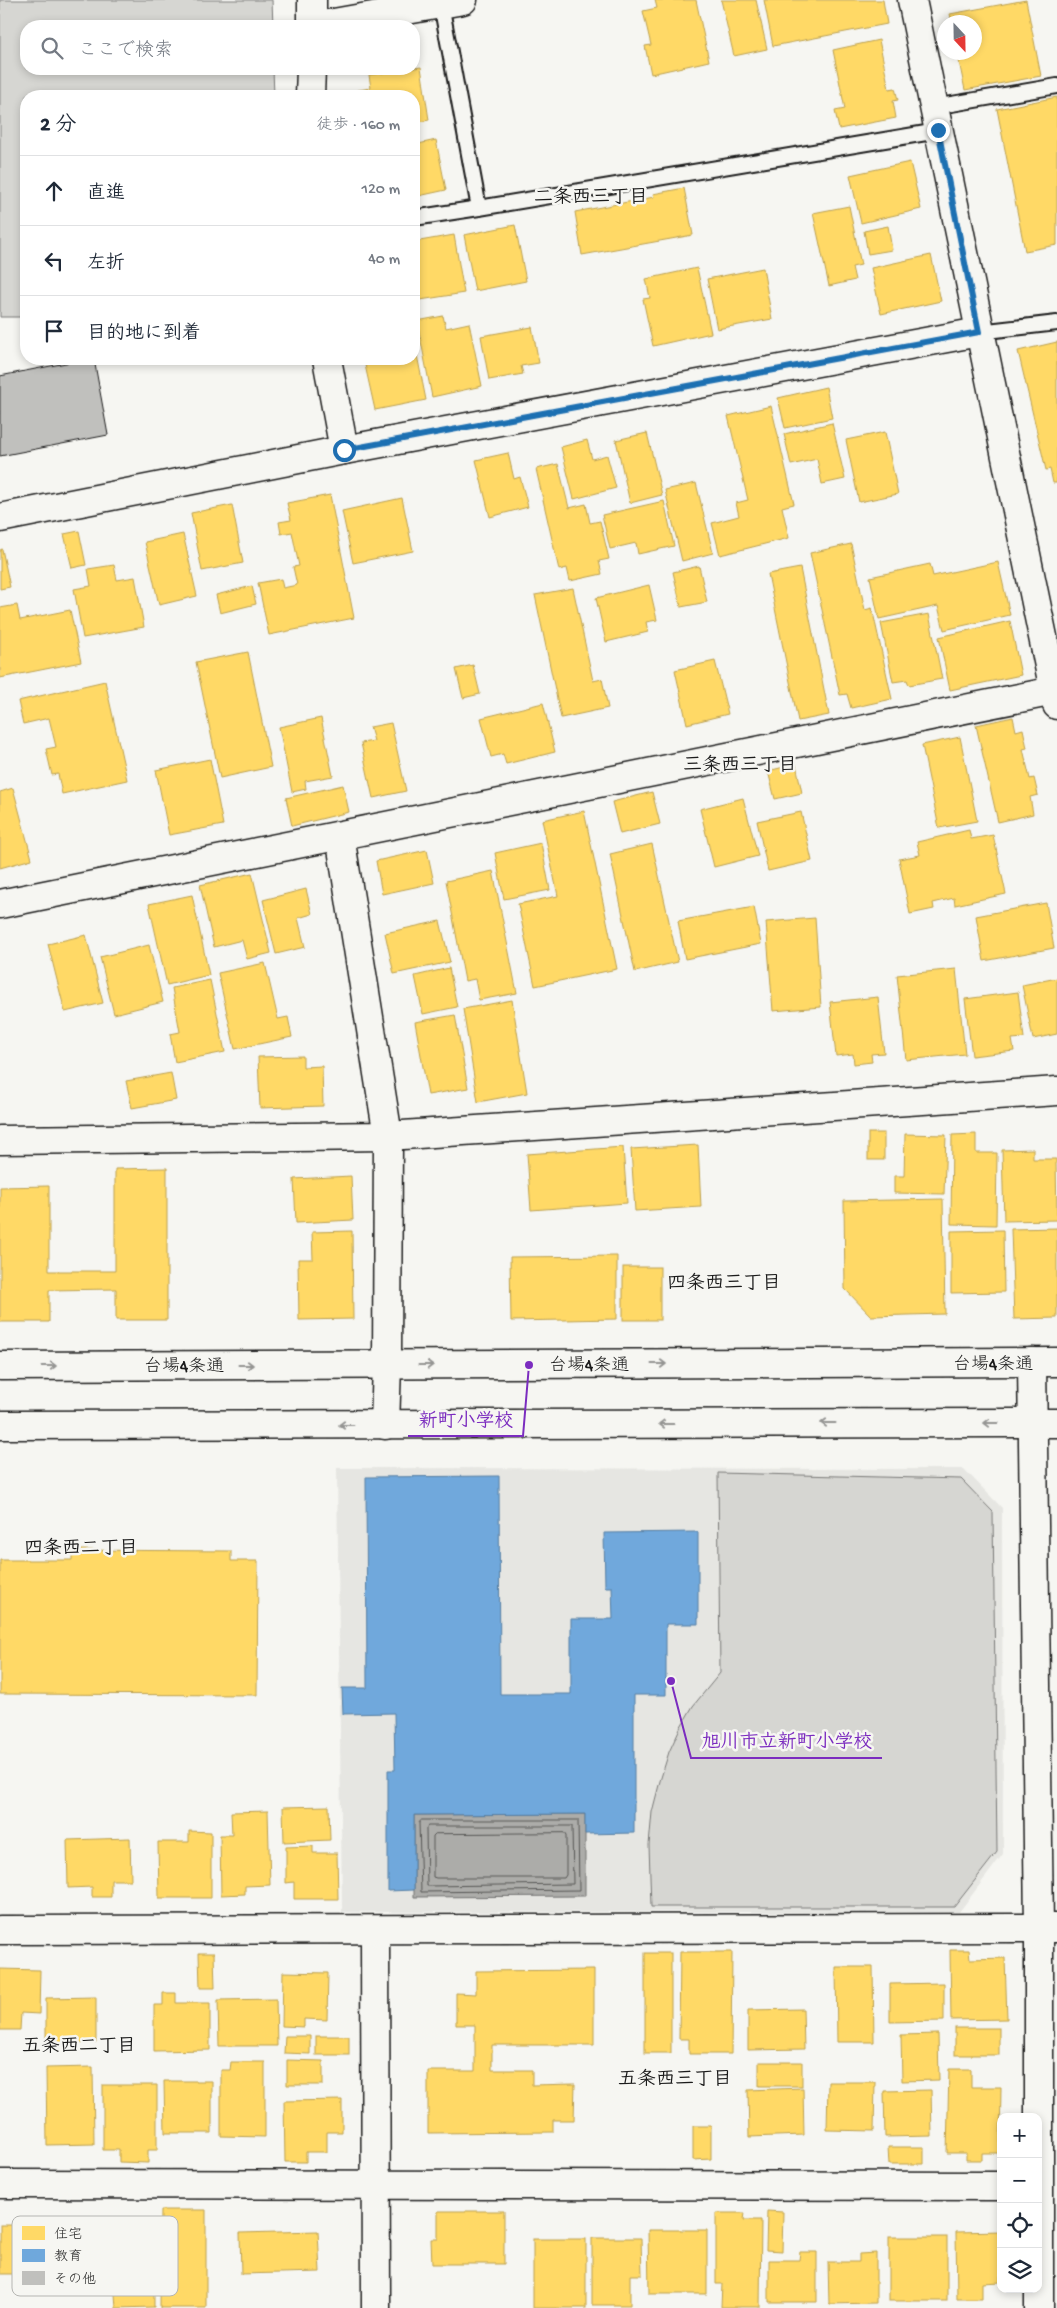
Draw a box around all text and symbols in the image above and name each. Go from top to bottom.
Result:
north arrow [937,15,982,60]
search box [20,20,420,75]
icon: search [38,34,66,62]
text: ここで検索 [78,40,173,63]
text: 2 分 [40,114,76,139]
text: 徒歩 · 160 m [317,117,400,136]
route end [927,119,950,142]
icon: ahead [40,177,68,205]
text: 120 m [361,181,400,200]
text: 直進 [87,183,125,206]
district label: 二条西三丁目 [534,186,648,210]
icon: left [40,247,68,275]
text: 40 m [368,251,400,270]
text: 左折 [87,253,125,276]
icon: arrive [40,317,68,345]
text: 目的地に到着 [87,323,201,346]
route start [333,439,356,462]
district label: 三条西三丁目 [683,754,797,778]
district label: 四条西三丁目 [667,1272,781,1296]
street label: 台場4条通 [953,1354,1033,1376]
street label: 台場4条通 [549,1355,629,1377]
street label: 台場4条通 [144,1356,224,1378]
one-way arrow [650,1359,666,1369]
one-way arrow [238,1360,254,1370]
one-way arrow [418,1360,434,1370]
one-way arrow [40,1361,56,1371]
callout: 新町小学校 [408,1402,523,1436]
text: 新町小学校 [418,1410,514,1434]
one-way arrow [821,1418,837,1428]
one-way arrow [983,1418,1000,1428]
one-way arrow [658,1419,674,1429]
one-way arrow [338,1420,354,1430]
district label: 四条西二丁目 [24,1537,138,1561]
callout: 旭川市立新町小学校 [691,1724,882,1758]
text: 旭川市立新町小学校 [701,1731,873,1755]
district label: 五条西二丁目 [22,2035,136,2059]
district label: 五条西三丁目 [618,2068,732,2092]
map controls [997,2113,1042,2293]
button: + [997,2113,1042,2158]
button: − [997,2158,1042,2203]
button: locate [997,2203,1042,2248]
legend [12,2216,178,2296]
text: 住宅 [54,2227,82,2244]
button: layers [997,2248,1042,2293]
text: 教育 [54,2249,82,2266]
text: その他 [54,2272,96,2289]

